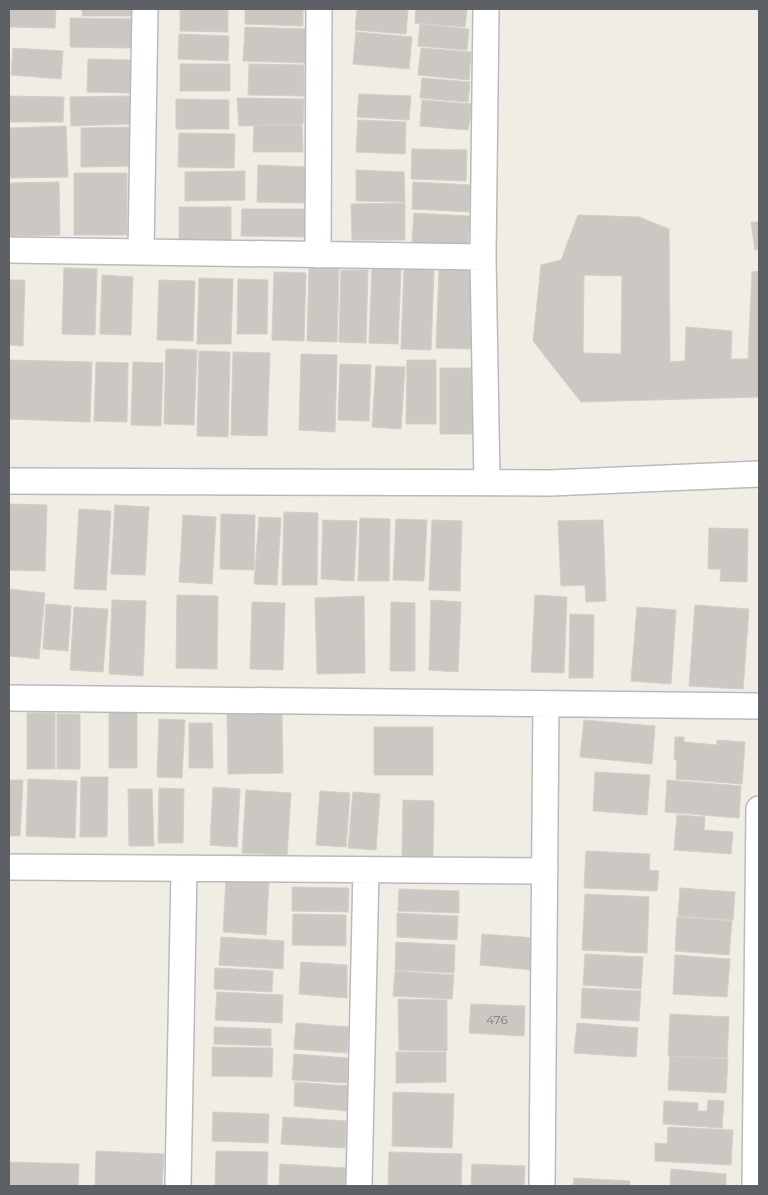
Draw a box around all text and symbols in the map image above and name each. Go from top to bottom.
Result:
house number: 476 [486,1012,508,1027]

